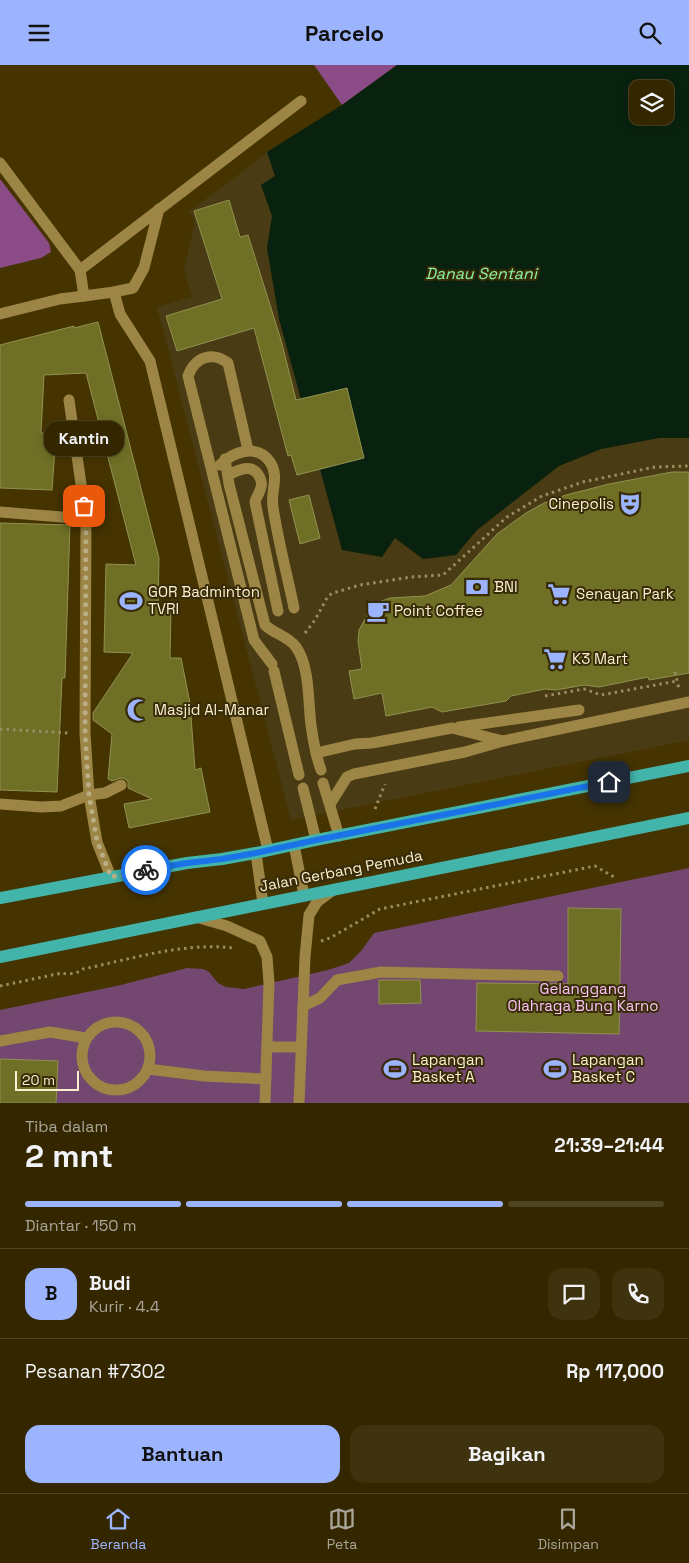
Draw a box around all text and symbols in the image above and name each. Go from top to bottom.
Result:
icon: menu [25,19,53,47]
text: Parcelo [305,19,384,47]
icon: search [636,19,664,47]
map controls [629,80,674,125]
button: layers [629,80,674,125]
water label: Danau Sentani [425,263,539,284]
callout: Kantin [44,421,124,456]
text: Kantin [59,428,109,449]
pin [63,485,105,527]
theatre icon: Cinepolis [617,491,643,517]
icon: bag [70,492,98,520]
place label: Cinepolis [548,494,614,513]
bank icon: BNI [464,574,490,600]
place label: BNI [494,577,518,596]
supermarket icon: Senayan Park [546,581,572,607]
place label: GOR Badminton TVRI [148,582,260,618]
place label: Senayan Park [576,584,674,603]
sports icon: GOR Badminton TVRI [118,588,144,614]
cafe icon: Point Coffee [365,598,391,624]
place label: Point Coffee [394,601,483,620]
supermarket icon: K3 Mart [542,646,568,672]
place label: K3 Mart [572,649,628,668]
mosque icon: Masjid Al-Manar [125,697,151,723]
place label: Masjid Al-Manar [154,700,270,719]
pin [588,761,630,803]
icon: home [595,768,623,796]
courier [121,845,171,895]
street label: Jalan Gerbang Pemuda [258,845,424,896]
icon: bike [132,856,160,884]
park label: Gelanggang Olahraga Bung Karno [507,979,659,1015]
place label: Lapangan Basket A [412,1050,484,1086]
place label: Lapangan Basket C [572,1050,644,1086]
sports icon: Lapangan Basket A [382,1056,408,1082]
sports icon: Lapangan Basket C [542,1056,568,1082]
scale bar [15,1068,79,1091]
text: 20 m [22,1071,55,1089]
text: Tiba dalam [25,1116,108,1137]
text: 21:39–21:44 [554,1133,664,1158]
text: 2 mnt [25,1136,113,1176]
text: Diantar · 150 m [25,1215,136,1236]
button: chat [548,1268,600,1320]
button: phone [612,1268,664,1320]
text: Budi [89,1271,131,1296]
text: B [45,1281,57,1306]
text: Kurir · 4.4 [89,1296,160,1317]
text: Pesanan #7302 [25,1359,165,1384]
text: Rp 117,000 [566,1359,664,1384]
button: Bantuan [25,1425,340,1483]
button: Bagikan [350,1425,664,1483]
tab: Beranda [90,1505,146,1553]
tab: Peta [327,1505,357,1553]
tab: Disimpan [538,1505,599,1553]

